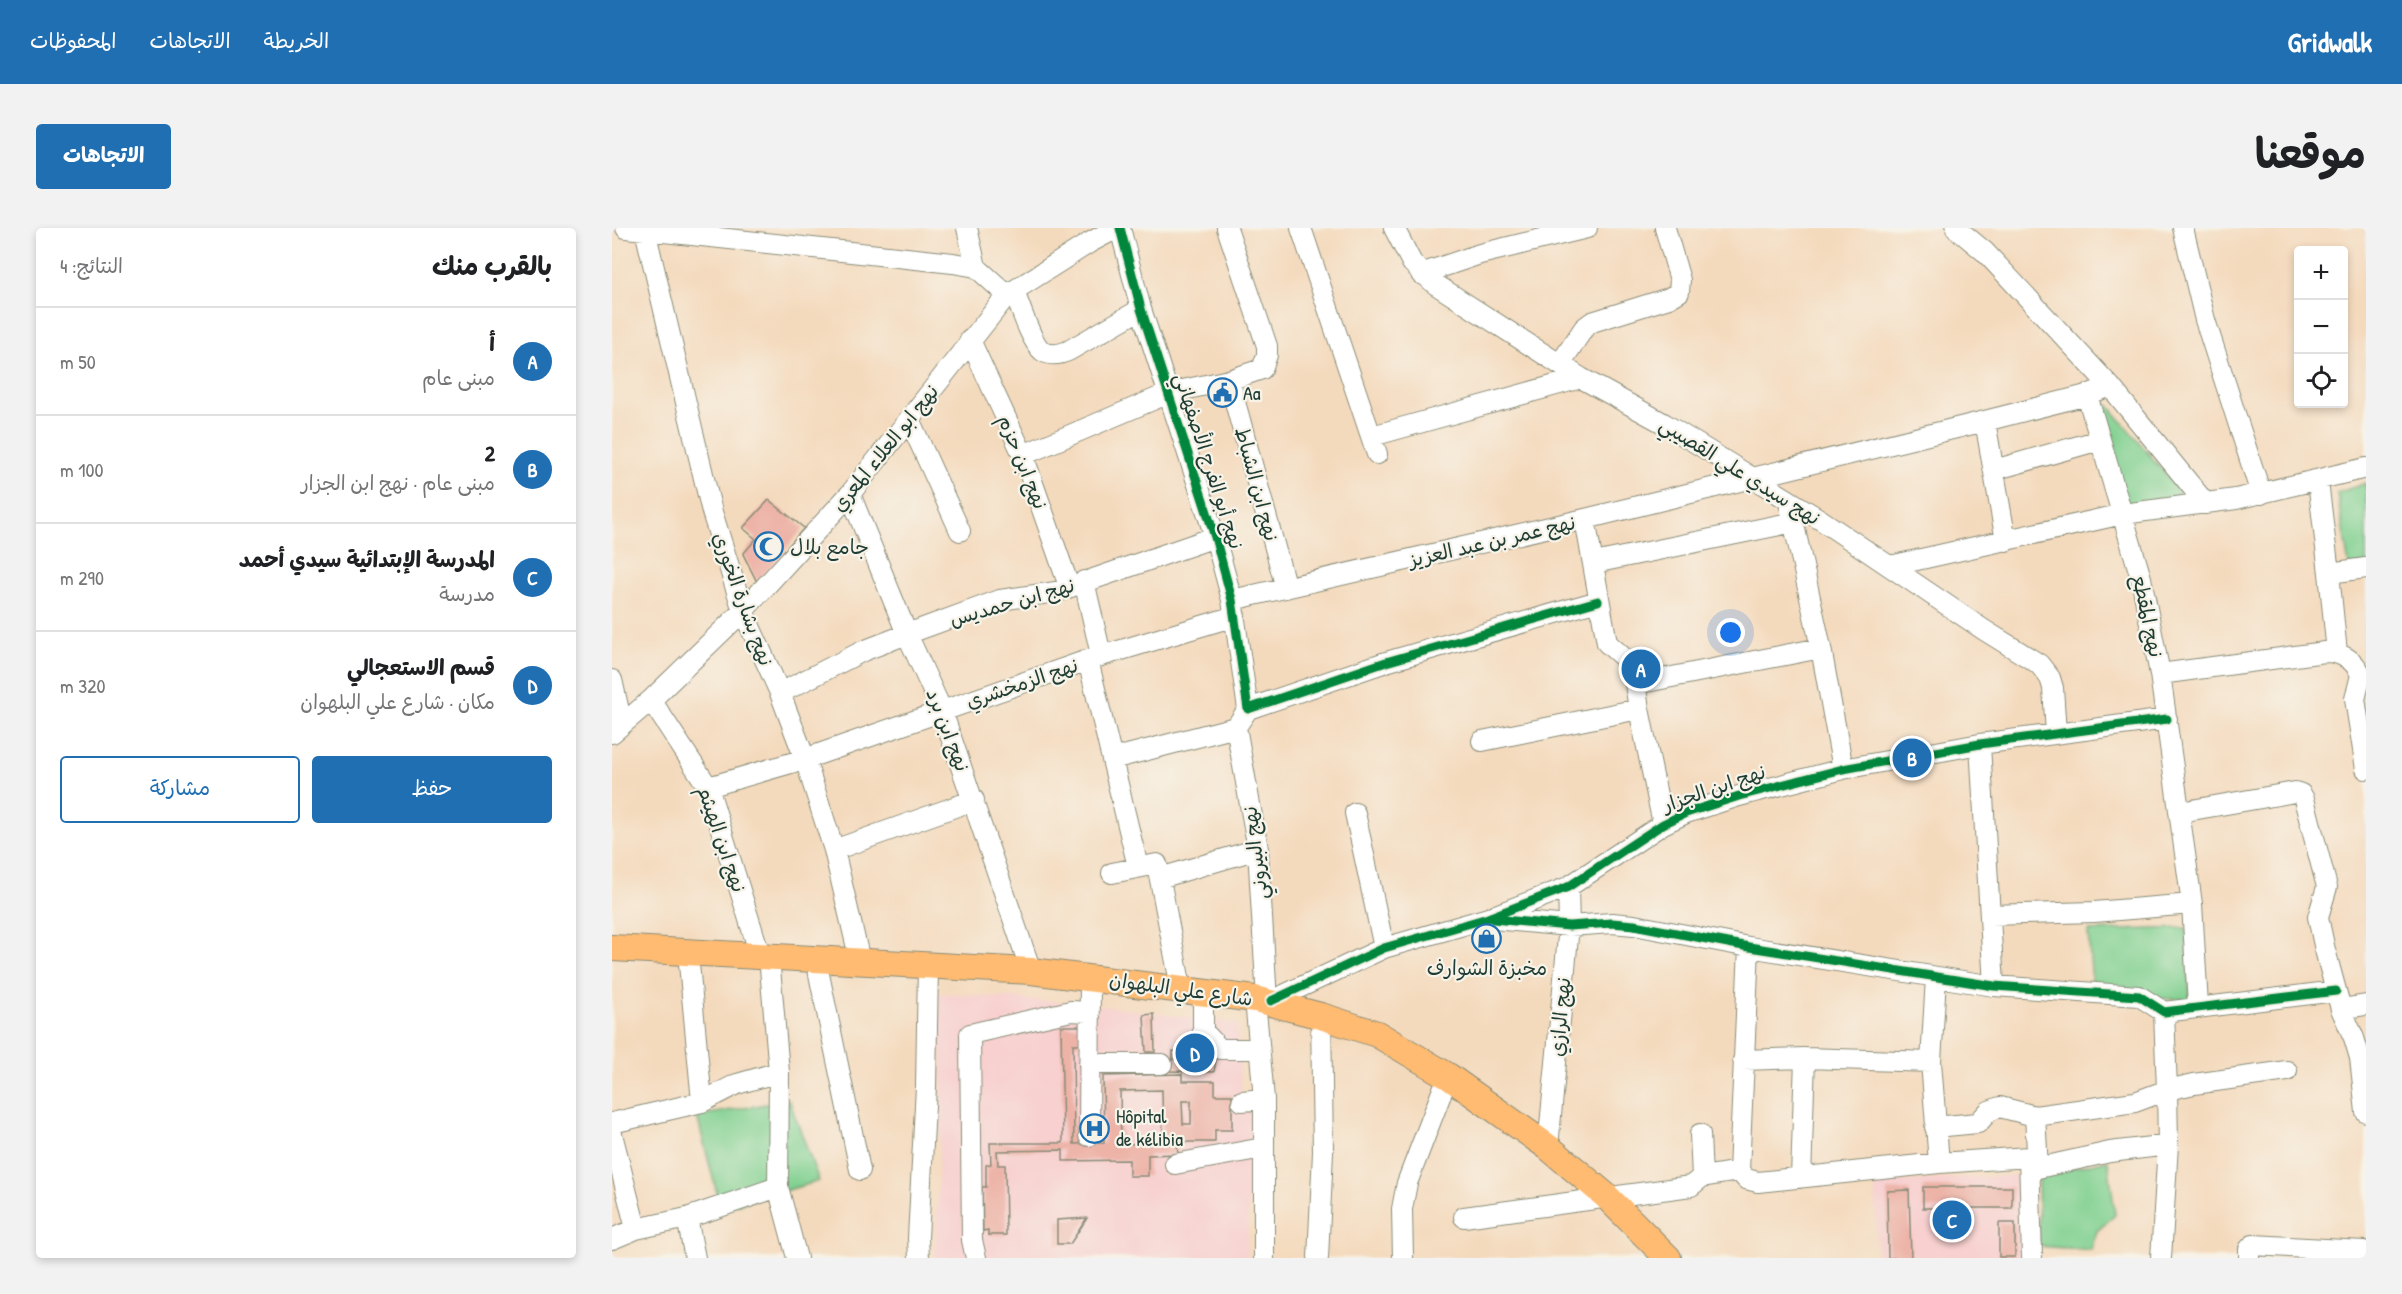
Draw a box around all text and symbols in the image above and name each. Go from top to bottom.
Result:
text: Gridwalk [2288,23,2372,61]
text: المحفوظات [30,26,116,55]
text: الاتجاهات [149,26,231,55]
text: الخريطة [264,26,329,55]
button: الاتجاهات [36,124,171,189]
text: موقعنا [2255,124,2366,181]
map controls [2294,246,2348,408]
button: + [2294,246,2348,300]
text: بالقرب منك [432,248,552,283]
text: النتائج: 4 [60,252,123,279]
button: − [2294,300,2348,354]
text: أ [489,328,495,358]
text: 50 m [60,348,96,375]
text: A [528,348,537,375]
button: locate [2294,354,2348,408]
text: مبنى عام [422,364,495,391]
street label: نهج أبو الفرج الأصفهاني [1164,369,1251,554]
public building icon: Aa [1206,377,1238,409]
street label: نهج ابو العلاء المعري [825,378,946,518]
place label: Aa [1243,379,1261,406]
street label: نهج سيدي علي القصيبي [1652,410,1826,535]
street label: نهج ابن حزم [990,411,1055,514]
street label: نهج ابن الشباط [1228,424,1286,544]
text: 2 [485,438,495,468]
text: 100 m [60,456,103,483]
text: B [527,456,538,483]
text: مبنى عام · نهج ابن الجزار [301,469,495,496]
street label: نهج عمر بن عبد العزيز [1404,508,1578,574]
street label: نهج بشارة الخوري [705,528,780,670]
mosque icon: جامع بلال [753,531,785,563]
place label: جامع بلال [790,533,869,562]
text: المدرسة الإبتدائية سيدي أحمد [239,544,495,574]
text: 290 m [60,564,104,591]
text: C [527,564,538,591]
street label: نهج ابن حمديس [946,571,1078,633]
street label: نهج المقطع [2125,572,2170,660]
text: مدرسة [439,580,495,607]
your location [1716,618,1745,647]
pin: A [1622,646,1660,692]
street label: نهج الزمخشري [962,651,1082,716]
text: قسم الاستعجالي [347,652,495,682]
text: 320 m [60,672,106,699]
text: D [528,672,537,699]
street label: نهج ابن برد [919,684,977,776]
text: مكان · شارع علي البلهوان [300,688,495,715]
pin: B [1892,736,1932,780]
button: مشاركة [60,756,300,823]
button: حفظ [312,756,552,823]
street label: نهج ابن الجزار [1657,757,1769,819]
street label: نهج ابن الهيثم [689,782,753,897]
street label: نهج البيروني [1235,804,1279,901]
shop icon: مخبزة الشوارف [1471,922,1503,954]
place label: مخبزة الشوارف [1427,954,1547,981]
street label: شارع علي البلهوان [1107,965,1254,1017]
street label: نهج الرازي [1543,976,1578,1058]
pin: D [1176,1030,1214,1076]
place label: Hôpital de kélibia [1116,1102,1183,1152]
hospital icon: Hôpital de kélibia [1079,1112,1111,1144]
pin: C [1932,1198,1972,1242]

